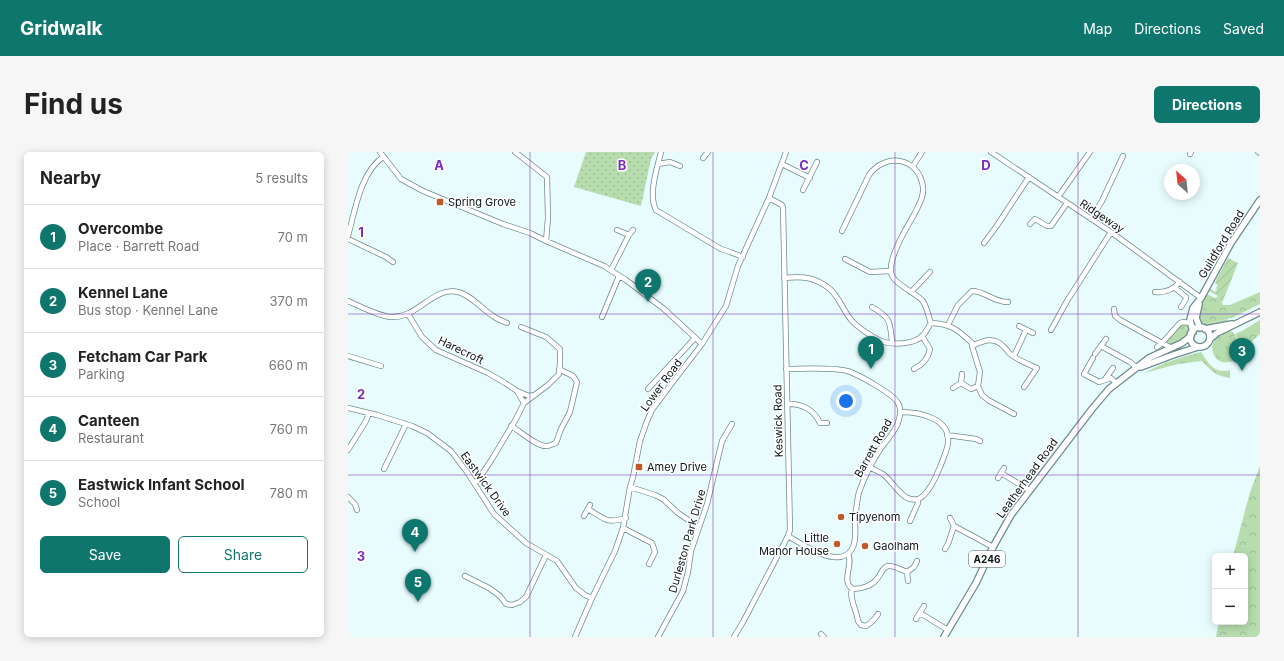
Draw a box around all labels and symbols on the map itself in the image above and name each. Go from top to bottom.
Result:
text: A [434,157,444,173]
text: B [618,157,627,173]
text: C [799,157,809,173]
text: D [981,157,991,173]
north arrow [1164,164,1200,200]
place label: Spring Grove [448,195,516,209]
street label: Ridgeway [1077,196,1127,236]
marker: Spring Grove [435,197,445,207]
street label: Guildford Road [1195,207,1247,281]
text: 1 [358,224,364,240]
pin: 2 [635,269,661,302]
street label: Harecroft [436,333,486,367]
pin: 1 [858,336,884,369]
pin: 3 [1229,338,1255,371]
street label: Lower Road [637,356,685,414]
street label: Keswick Road [770,384,786,458]
text: 2 [357,386,365,402]
your location [836,391,856,411]
street label: Barrett Road [851,416,895,480]
street label: Leatherhead Road [993,435,1061,521]
street label: Eastwick Drive [458,449,514,519]
place label: Amey Drive [647,460,707,474]
marker: Amey Drive [634,462,644,472]
street label: Durleston Park Drive [665,488,709,594]
place label: Tipyenom [849,510,900,524]
marker: Tipyenom [836,512,846,522]
pin: 4 [402,519,428,552]
place label: Little Manor House [759,531,829,558]
marker: Little Manor House [832,539,842,549]
place label: Gaolham [873,539,919,553]
marker: Gaolham [860,541,870,551]
text: 3 [357,548,365,564]
road number: A246 [969,551,1005,567]
pin: 5 [405,569,431,602]

